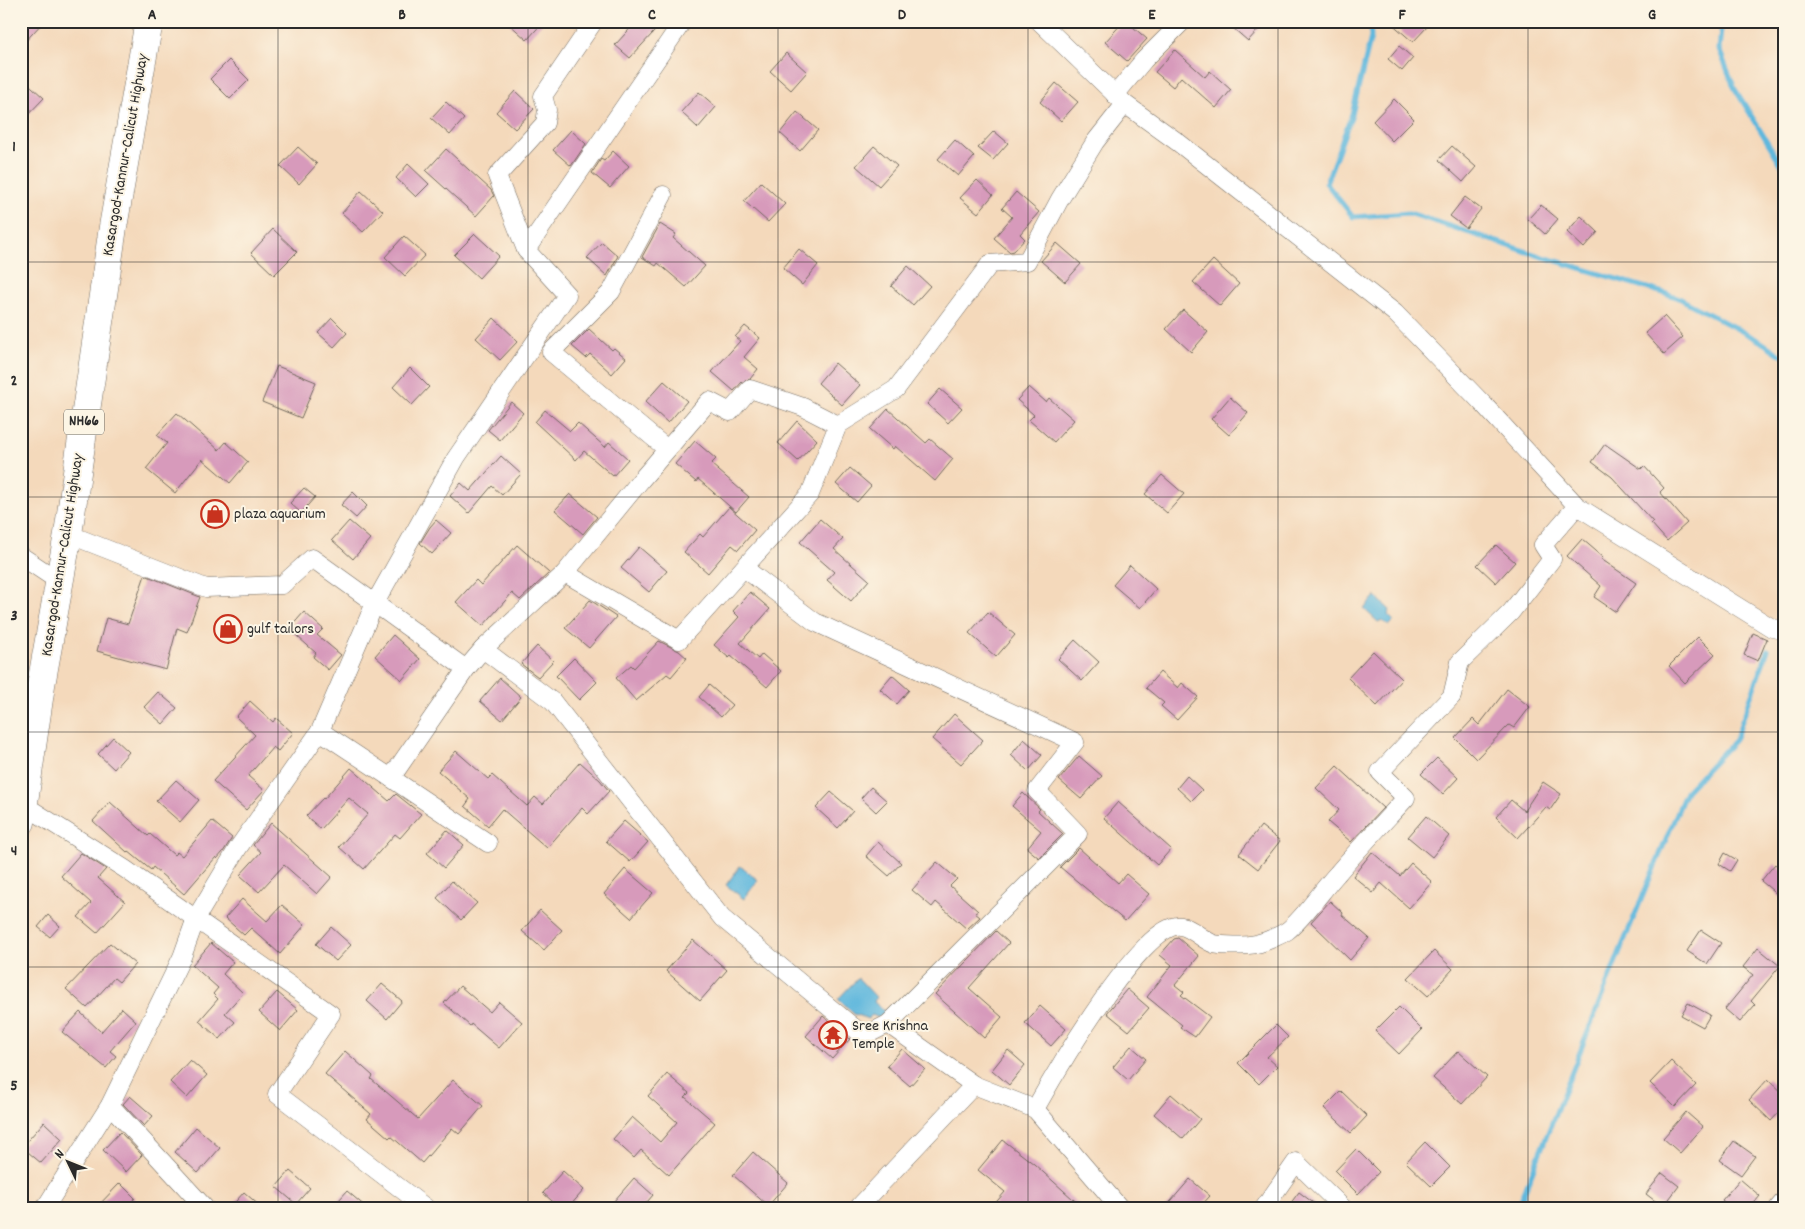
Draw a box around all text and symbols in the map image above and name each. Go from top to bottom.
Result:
text: A [148,4,157,27]
text: B [398,4,406,27]
text: C [648,4,656,27]
text: D [898,4,907,27]
text: E [1148,4,1156,27]
text: F [1398,4,1406,27]
text: G [1648,4,1656,27]
street label: Kasargod-Kannur-Calicut Highway [97,52,155,258]
text: 1 [12,136,16,159]
text: 2 [11,370,18,393]
road number: NH66 [64,410,104,434]
street label: Kasargod-Kannur-Calicut Highway [36,451,90,658]
shop icon: plaza aquarium [200,499,230,529]
place label: plaza aquarium [234,503,326,526]
text: 3 [10,605,18,628]
shop icon: gulf tailors [213,614,243,644]
place label: gulf tailors [247,618,314,641]
text: 4 [11,840,17,863]
place label: Sree Krishna Temple [852,1015,928,1056]
temple icon: Sree Krishna Temple [818,1020,848,1050]
text: 5 [10,1075,18,1098]
north arrow [42,1136,92,1186]
text: N [50,1145,70,1164]

